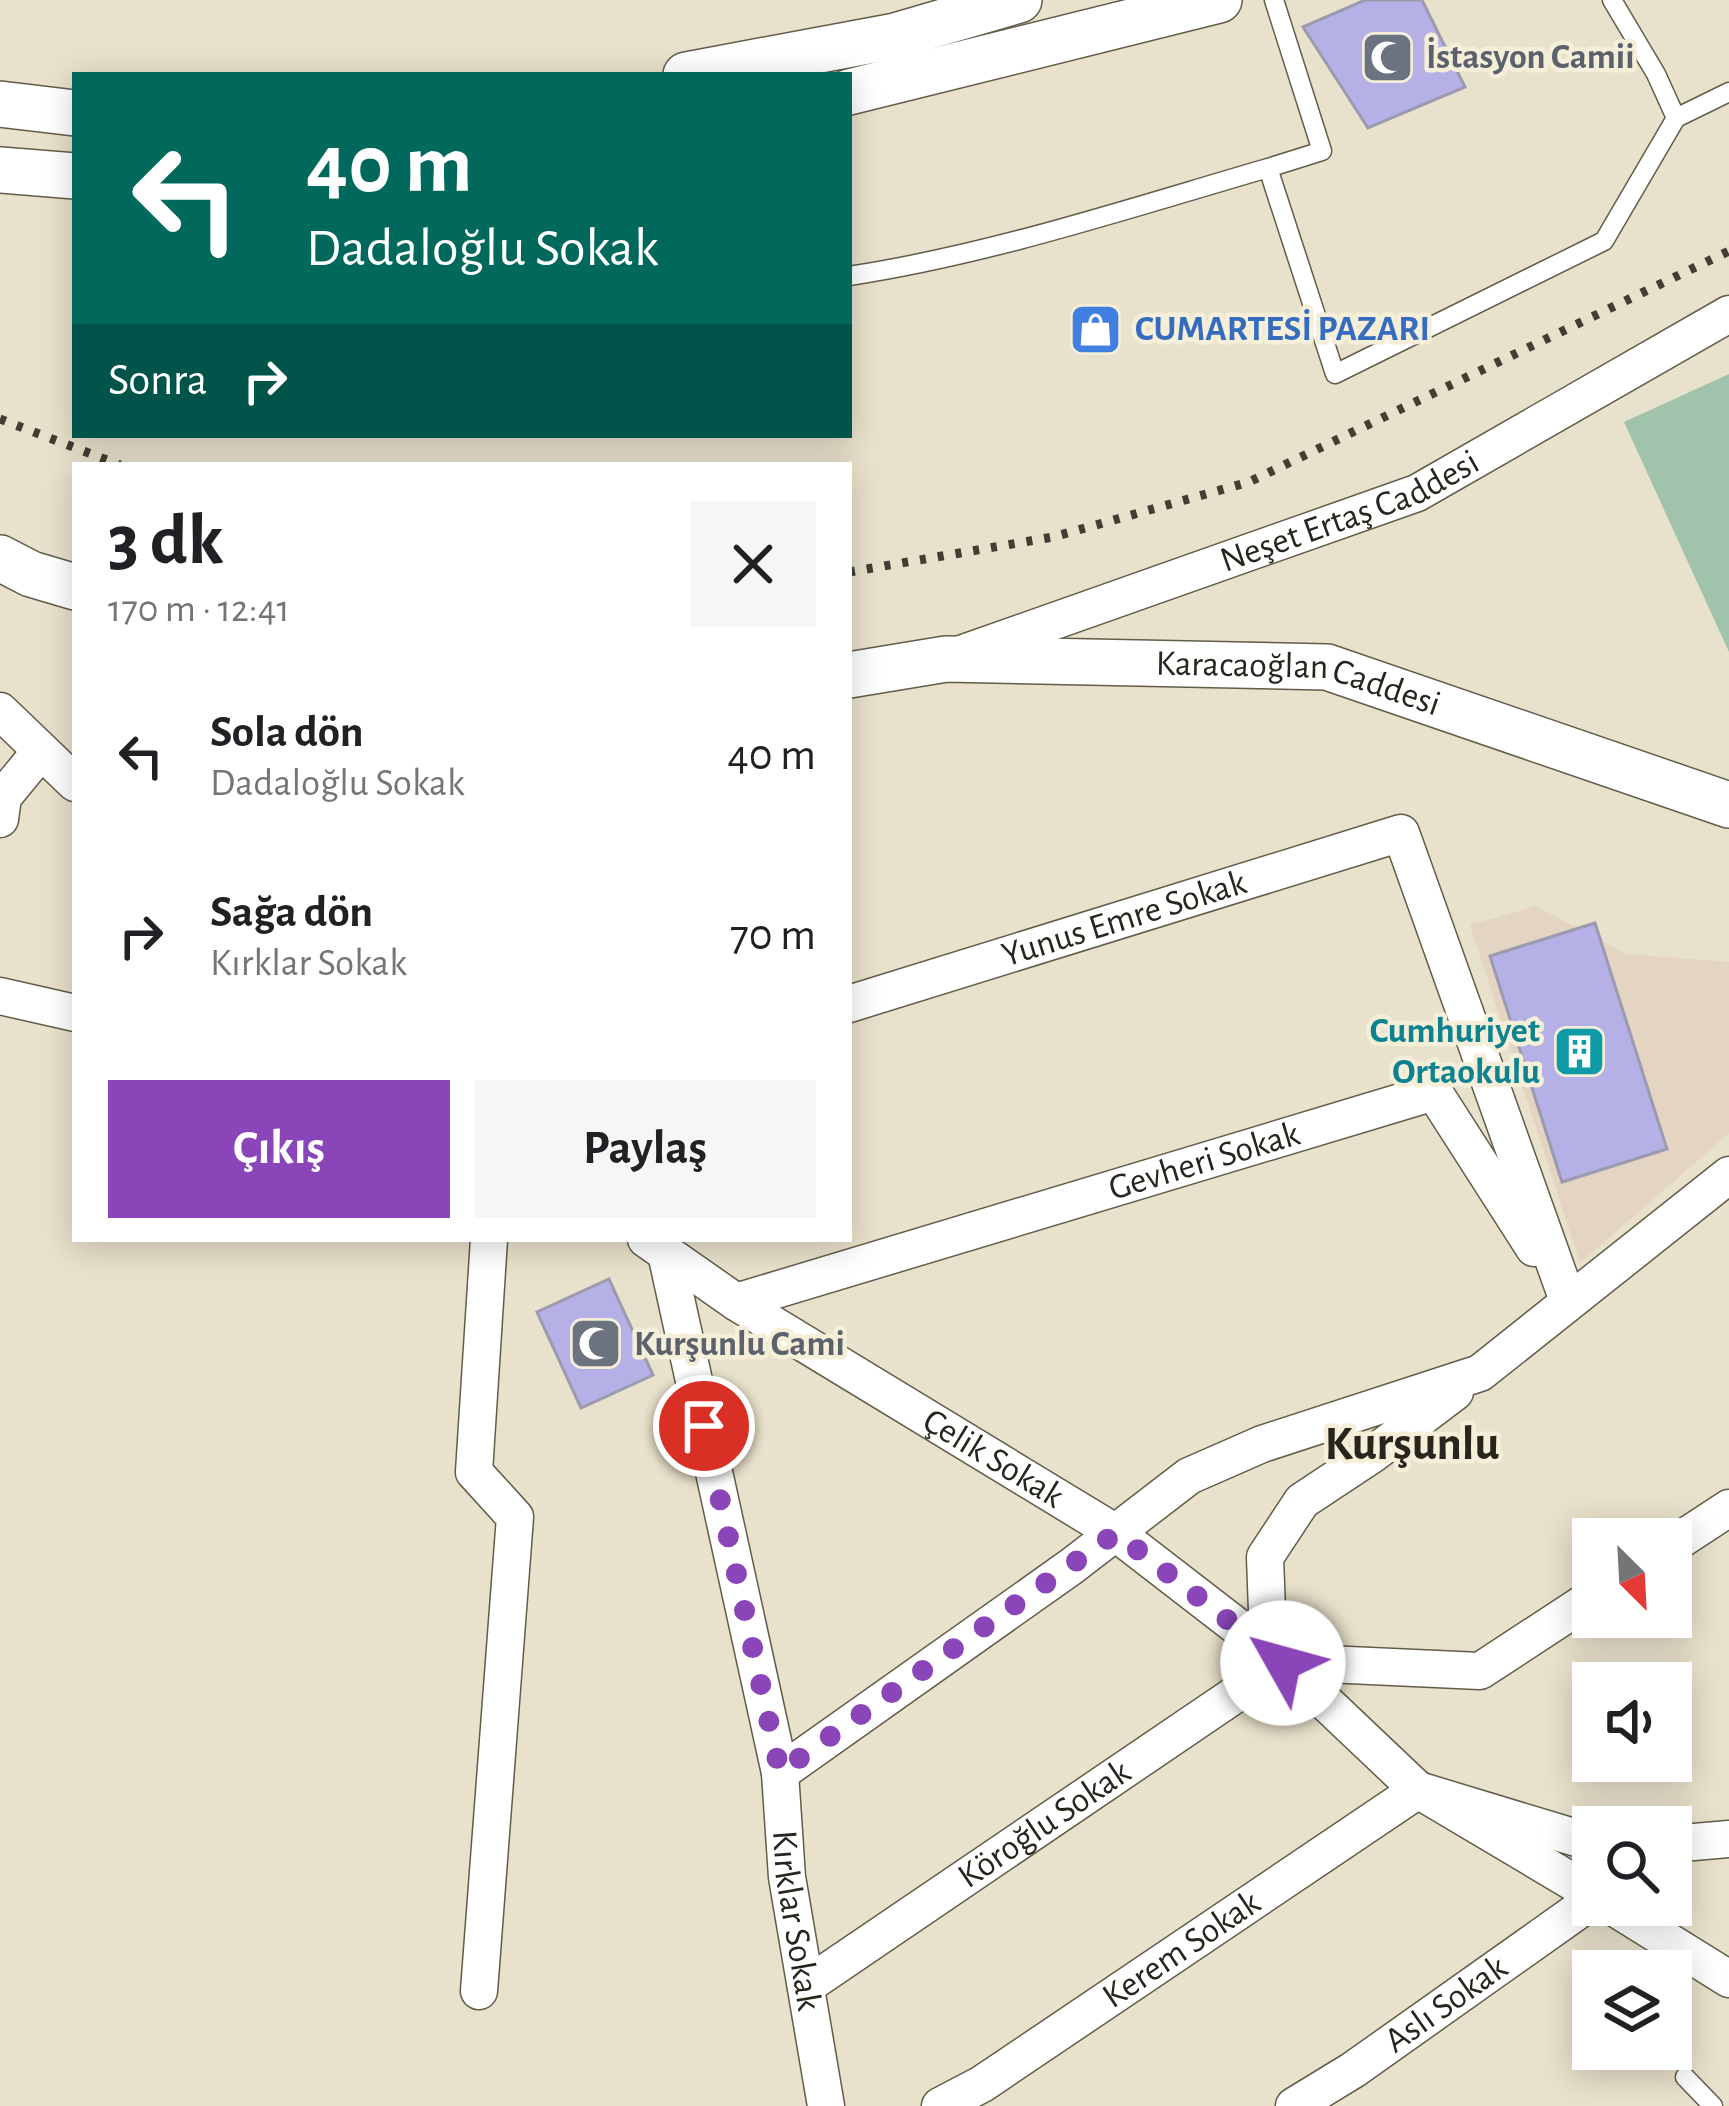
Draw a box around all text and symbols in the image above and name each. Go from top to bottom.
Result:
mosque icon: İstasyon Camii [1359,29,1415,85]
place label: İstasyon Camii [1426,36,1635,75]
icon: left [108,120,264,276]
text: 40 m [306,124,473,208]
text: Dadaloğlu Sokak [306,222,659,276]
shop icon: CUMARTESİ PAZARI [1068,301,1124,357]
place label: CUMARTESİ PAZARI [1135,308,1430,347]
icon: right [232,348,298,414]
text: Sonra [108,358,208,403]
street label: Neşet Ertaş Caddesi [1216,444,1485,579]
button: close [690,501,816,627]
text: 3 dk [108,505,223,577]
text: 170 m · 12:41 [108,590,290,629]
street label: Karacaoğlan Caddesi [1155,645,1445,723]
text: Sola dön [210,710,364,755]
icon: left [108,723,174,789]
text: 40 m [727,733,816,778]
text: Dadaloğlu Sokak [210,764,465,803]
street label: Yunus Emre Sokak [998,864,1251,973]
text: Sağa dön [210,890,373,935]
icon: right [108,903,174,969]
text: 70 m [730,913,816,958]
text: Kırklar Sokak [210,944,407,983]
place label: Cumhuriyet Ortaokulu [1370,1013,1540,1090]
building icon: Cumhuriyet Ortaokulu [1551,1024,1607,1080]
button: Çıkış [108,1080,450,1218]
button: Paylaş [474,1080,816,1218]
street label: Gevheri Sokak [1105,1115,1304,1207]
mosque icon: Kurşunlu Cami [567,1316,623,1372]
place label: Kurşunlu Cami [634,1326,845,1362]
pin [653,1375,755,1477]
icon: arrive [671,1393,737,1459]
street label: Çelik Sokak [917,1402,1070,1515]
district label: Kurşunlu [1324,1421,1500,1469]
north arrow [1572,1518,1692,1638]
map controls [1572,1518,1692,2070]
position arrow [1220,1600,1346,1726]
button: sound [1572,1662,1692,1782]
street label: Köroğlu Sokak [952,1753,1137,1895]
button: search [1572,1806,1692,1926]
street label: Kırklar Sokak [766,1829,828,2014]
street label: Kerem Sokak [1096,1884,1267,2015]
street label: Aslı Sokak [1378,1949,1514,2059]
button: layers [1572,1950,1692,2070]

